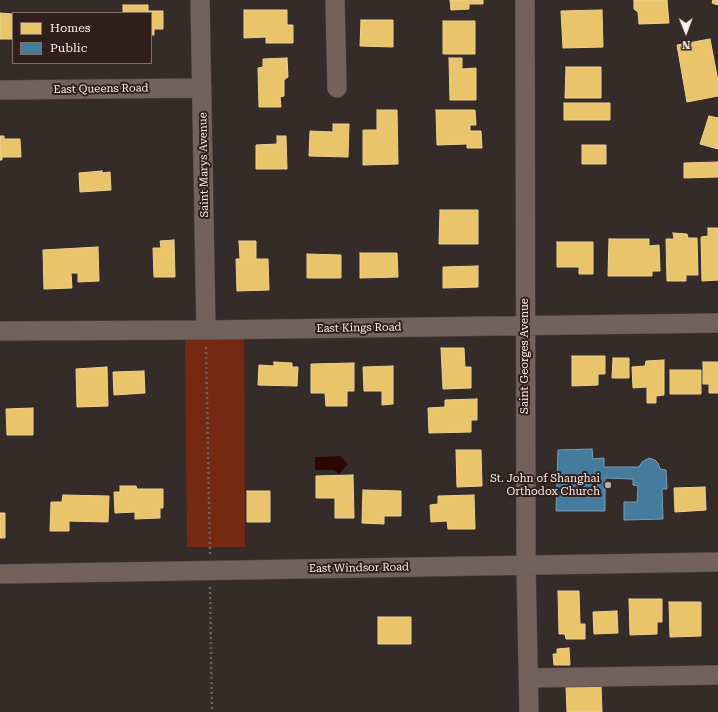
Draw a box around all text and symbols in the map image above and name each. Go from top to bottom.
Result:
legend [12,12,152,64]
north arrow [666,12,706,52]
text: Homes [50,21,90,35]
text: N [682,38,691,51]
text: Public [50,41,87,55]
street label: East Queens Road [53,82,149,96]
street label: Saint Marys Avenue [196,112,212,218]
street label: Saint Georges Avenue [518,298,532,414]
street label: East Kings Road [316,321,402,335]
place label: St. John of Shanghai Orthodox Church [490,472,600,498]
marker: St. John of Shanghai Orthodox Church [603,480,613,490]
street label: East Windsor Road [309,561,409,575]

